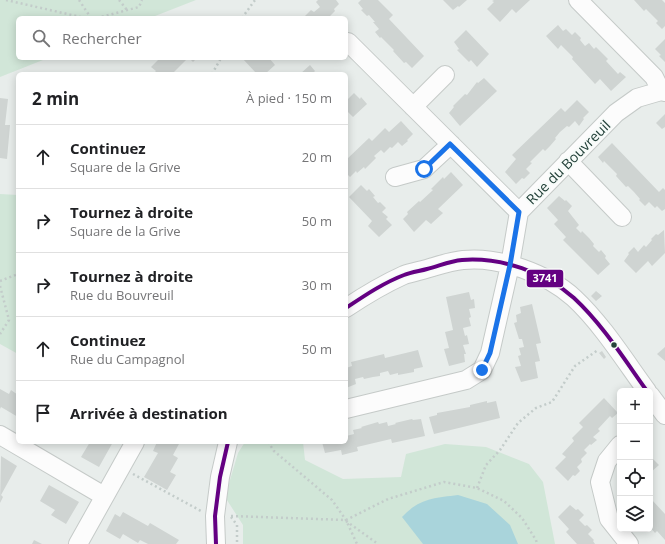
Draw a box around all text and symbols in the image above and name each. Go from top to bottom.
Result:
search box [16,16,348,60]
icon: search [30,27,52,49]
text: Rechercher [62,28,142,48]
text: 2 min [32,87,79,110]
text: À pied · 150 m [246,89,332,107]
street label: Rue du Bouvreuil [522,116,614,208]
text: Continuez [70,138,146,158]
icon: ahead [32,146,54,168]
text: 20 m [302,148,332,166]
text: Square de la Grive [70,158,181,176]
route start [415,160,433,178]
text: Tournez à droite [70,202,193,222]
icon: right [32,210,54,232]
text: 50 m [302,212,332,230]
text: Square de la Grive [70,222,181,240]
text: Tournez à droite [70,266,193,286]
line badge: 3741 [526,269,564,288]
text: 3741 [532,270,558,285]
icon: right [32,274,54,296]
text: 30 m [302,276,332,294]
text: Rue du Bouvreuil [70,286,174,304]
text: Continuez [70,330,146,350]
icon: ahead [32,338,54,360]
text: 50 m [302,340,332,358]
unlabelled marker [609,340,619,350]
text: Rue du Campagnol [70,350,185,368]
route end [473,361,491,379]
map controls [617,388,653,532]
button: + [617,388,653,424]
icon: arrive [32,402,54,424]
text: Arrivée à destination [70,403,228,423]
button: − [617,424,653,460]
button: locate [617,460,653,496]
button: layers [617,496,653,532]

